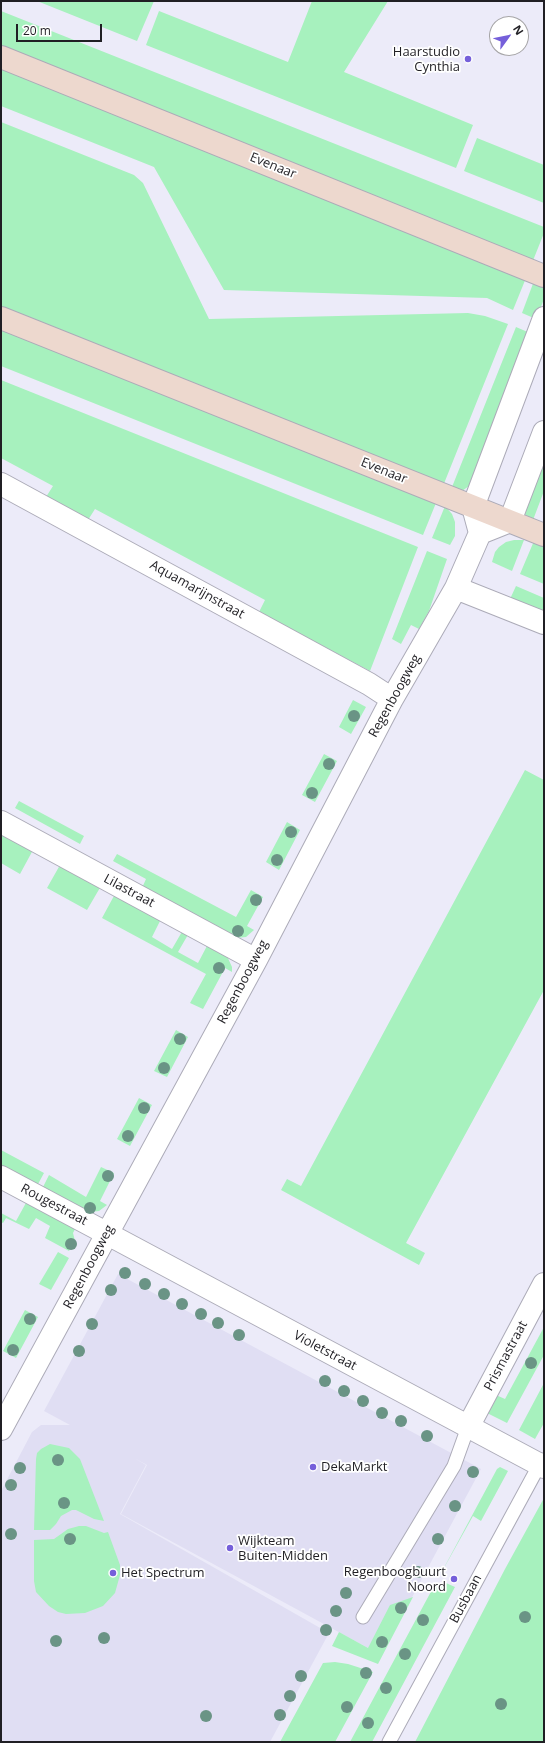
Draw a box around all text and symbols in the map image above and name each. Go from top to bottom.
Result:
scale bar [18,16,104,42]
north arrow [489,16,529,56]
text: 20 m [23,22,51,39]
text: N [510,22,527,38]
place label: Haarstudio Cynthia [393,44,460,75]
marker: Haarstudio Cynthia [463,54,473,64]
street label: Evenaar [247,150,299,182]
street label: Evenaar [358,455,410,487]
street label: Aquamarijnstraat [147,558,247,622]
street label: Regenboogweg [366,652,424,740]
street label: Lilastraat [101,871,157,911]
street label: Regenboogweg [214,937,272,1027]
street label: Rougestraat [18,1181,90,1229]
street label: Regenboogweg [60,1222,118,1312]
street label: Prismastraat [481,1318,531,1394]
street label: Violetstraat [291,1328,359,1374]
place label: DekaMarkt [321,1459,387,1475]
marker: DekaMarkt [308,1462,318,1472]
place label: Wijkteam Buiten-Midden [238,1533,328,1564]
marker: Wijkteam Buiten-Midden [225,1543,235,1553]
place label: Regenboogbuurt Noord [344,1564,446,1595]
place label: Het Spectrum [121,1565,204,1581]
marker: Het Spectrum [108,1568,118,1578]
street label: Busbaan [447,1572,485,1626]
marker: Regenboogbuurt Noord [449,1574,459,1584]

